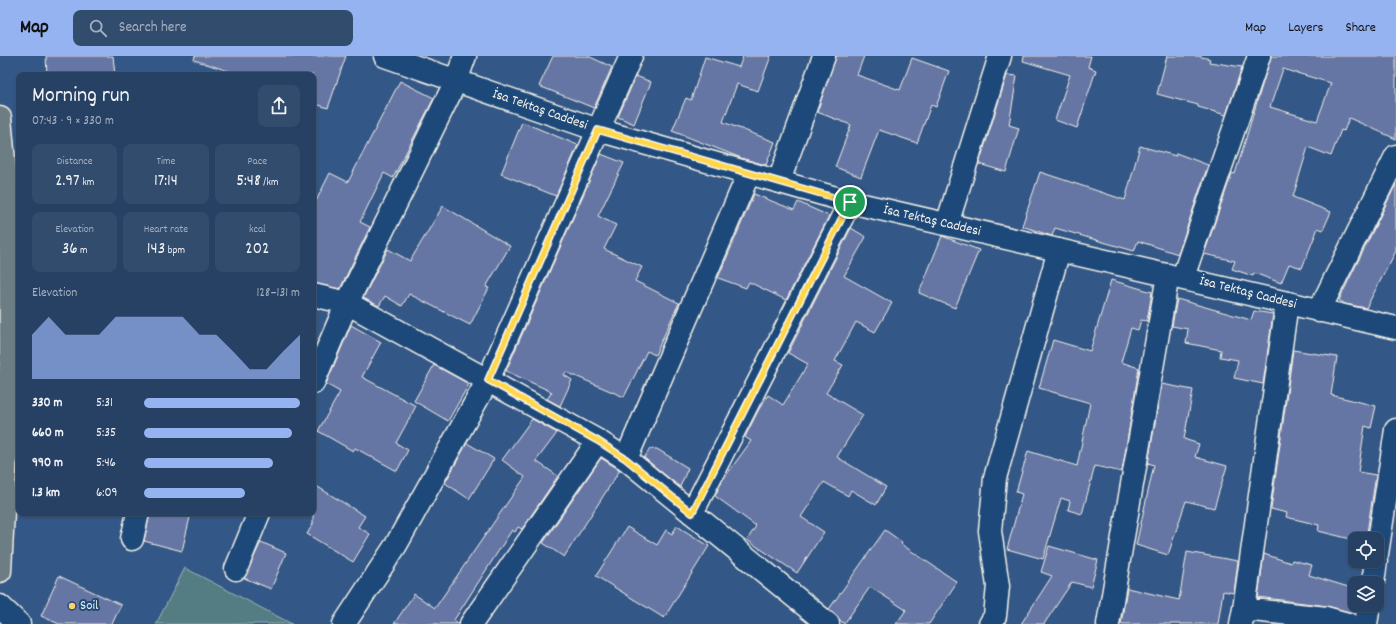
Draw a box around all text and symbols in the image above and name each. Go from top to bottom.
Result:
search box [73,10,353,46]
text: Map [20,15,49,42]
icon: search [87,17,109,39]
text: Search here [119,17,187,39]
text: Map [1245,18,1266,38]
text: Layers [1288,18,1323,38]
text: Share [1345,18,1376,38]
text: Morning run [32,81,130,112]
street label: İsa Tektaş Caddesi [490,84,591,136]
button: share [258,85,300,127]
text: 07:43 · 9 × 330 m [32,112,114,131]
text: Distance [57,154,93,170]
text: Time [157,154,175,170]
text: Pace [248,154,267,170]
text: 2.97 [55,170,80,194]
text: 17:14 [154,170,178,194]
text: 5:48 [236,170,261,194]
text: km [80,175,94,191]
text: /km [261,175,278,191]
pin [833,185,867,219]
icon: arrive [839,191,861,213]
street label: İsa Tektaş Caddesi [881,200,983,242]
text: Elevation [56,222,94,238]
text: Heart rate [144,222,188,238]
text: kcal [249,222,266,238]
text: 36 [62,238,78,262]
text: 143 [147,238,165,262]
text: 202 [245,238,269,262]
text: m [78,243,88,259]
text: bpm [165,243,185,259]
street label: İsa Tektaş Caddesi [1197,271,1299,315]
text: Elevation [32,284,77,303]
text: 128–131 m [256,284,300,303]
text: 330 m [32,394,63,413]
text: 5:31 [96,394,113,413]
text: 660 m [32,424,64,443]
text: 5:35 [96,424,116,443]
text: 990 m [32,454,63,473]
text: 5:46 [96,454,116,473]
text: 1.3 km [32,484,60,503]
text: 6:09 [96,484,118,503]
map controls [1348,532,1384,612]
button: locate [1348,532,1384,568]
button: layers [1348,576,1384,612]
place label: Soil [80,596,99,616]
marker: Soil [67,601,77,611]

